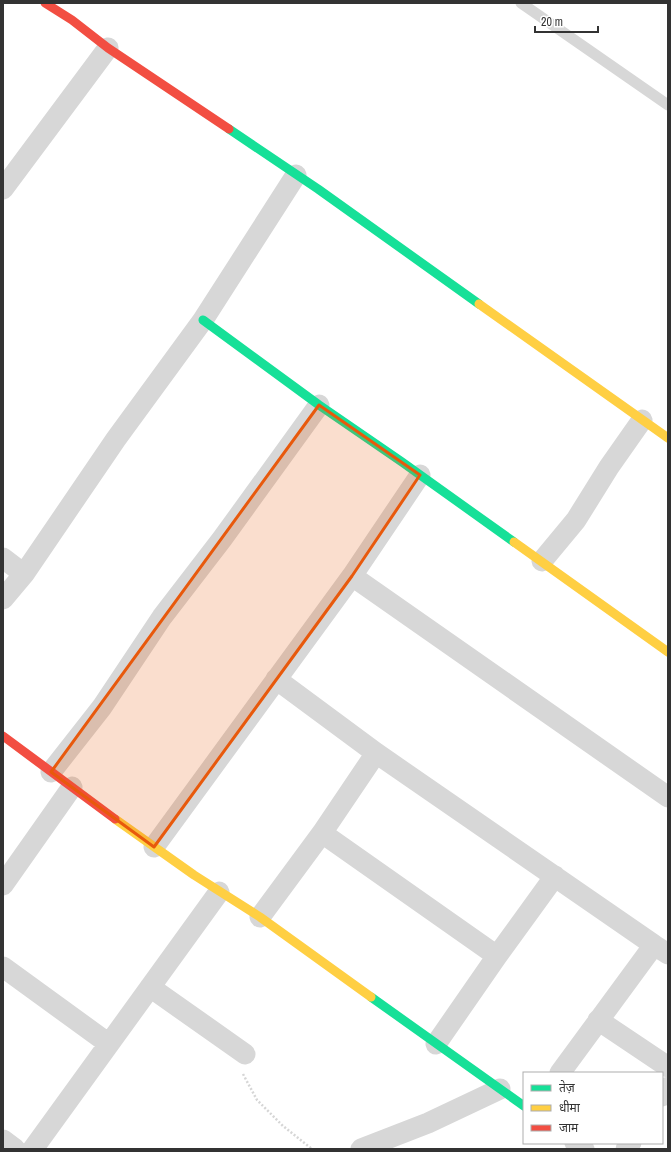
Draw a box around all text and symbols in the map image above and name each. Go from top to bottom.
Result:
scale bar [535,8,598,34]
text: 20 m [541,14,563,30]
legend [523,1072,663,1144]
text: तेज़ [559,1080,576,1096]
text: धीमा [559,1100,581,1116]
text: जाम [559,1120,579,1136]

